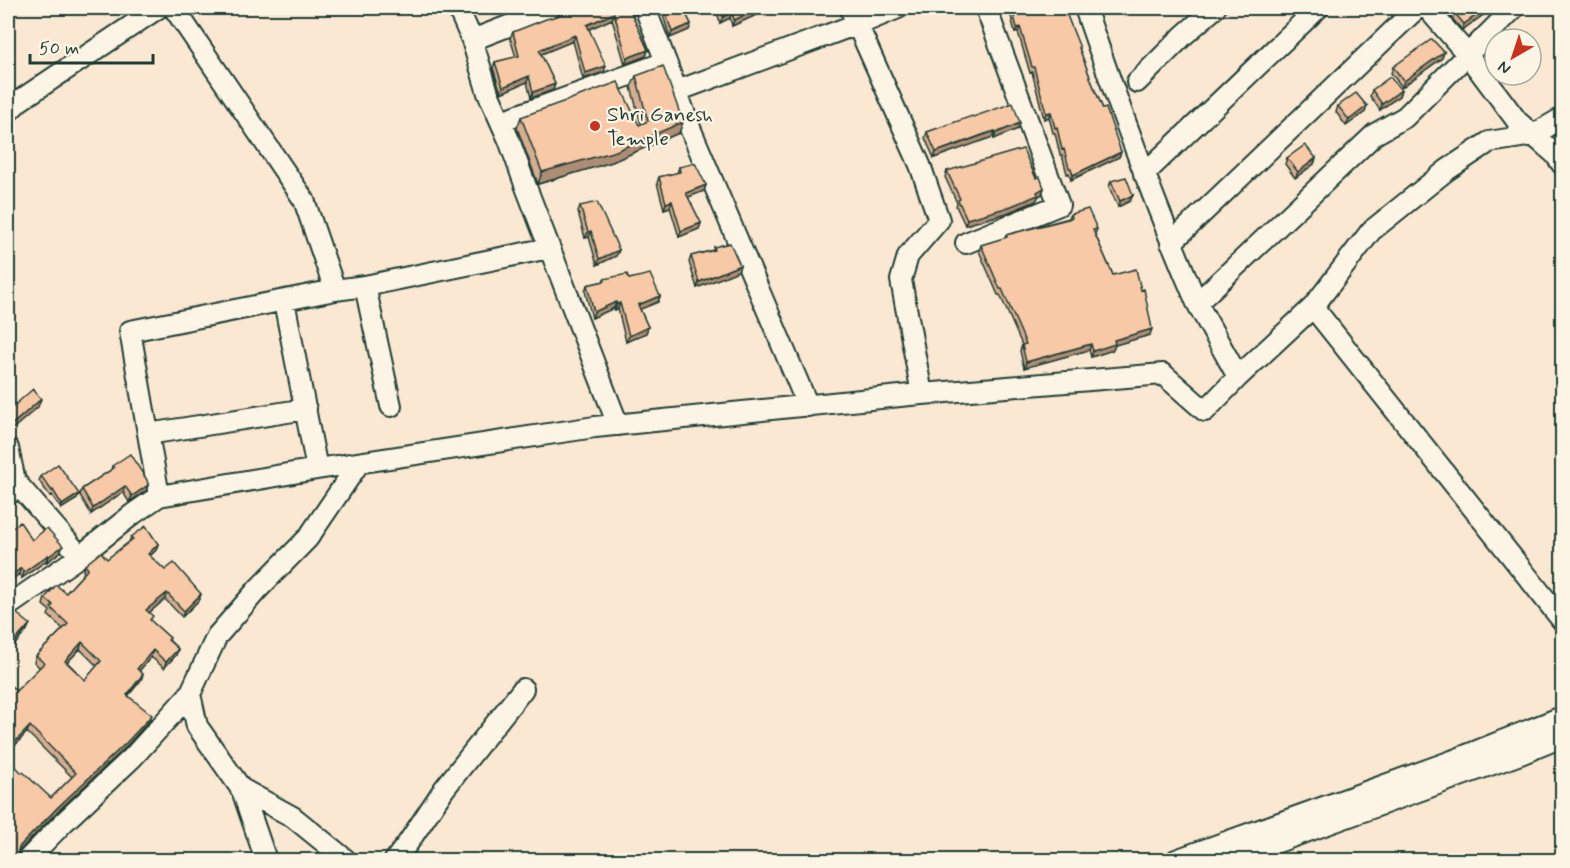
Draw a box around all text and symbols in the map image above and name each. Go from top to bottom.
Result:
scale bar [30,27,153,65]
north arrow [1483,27,1543,87]
text: 50 m [39,37,79,61]
text: N [1494,56,1515,79]
place label: Shri Ganesh Temple [607,101,713,153]
marker: Shri Ganesh Temple [588,119,602,133]

